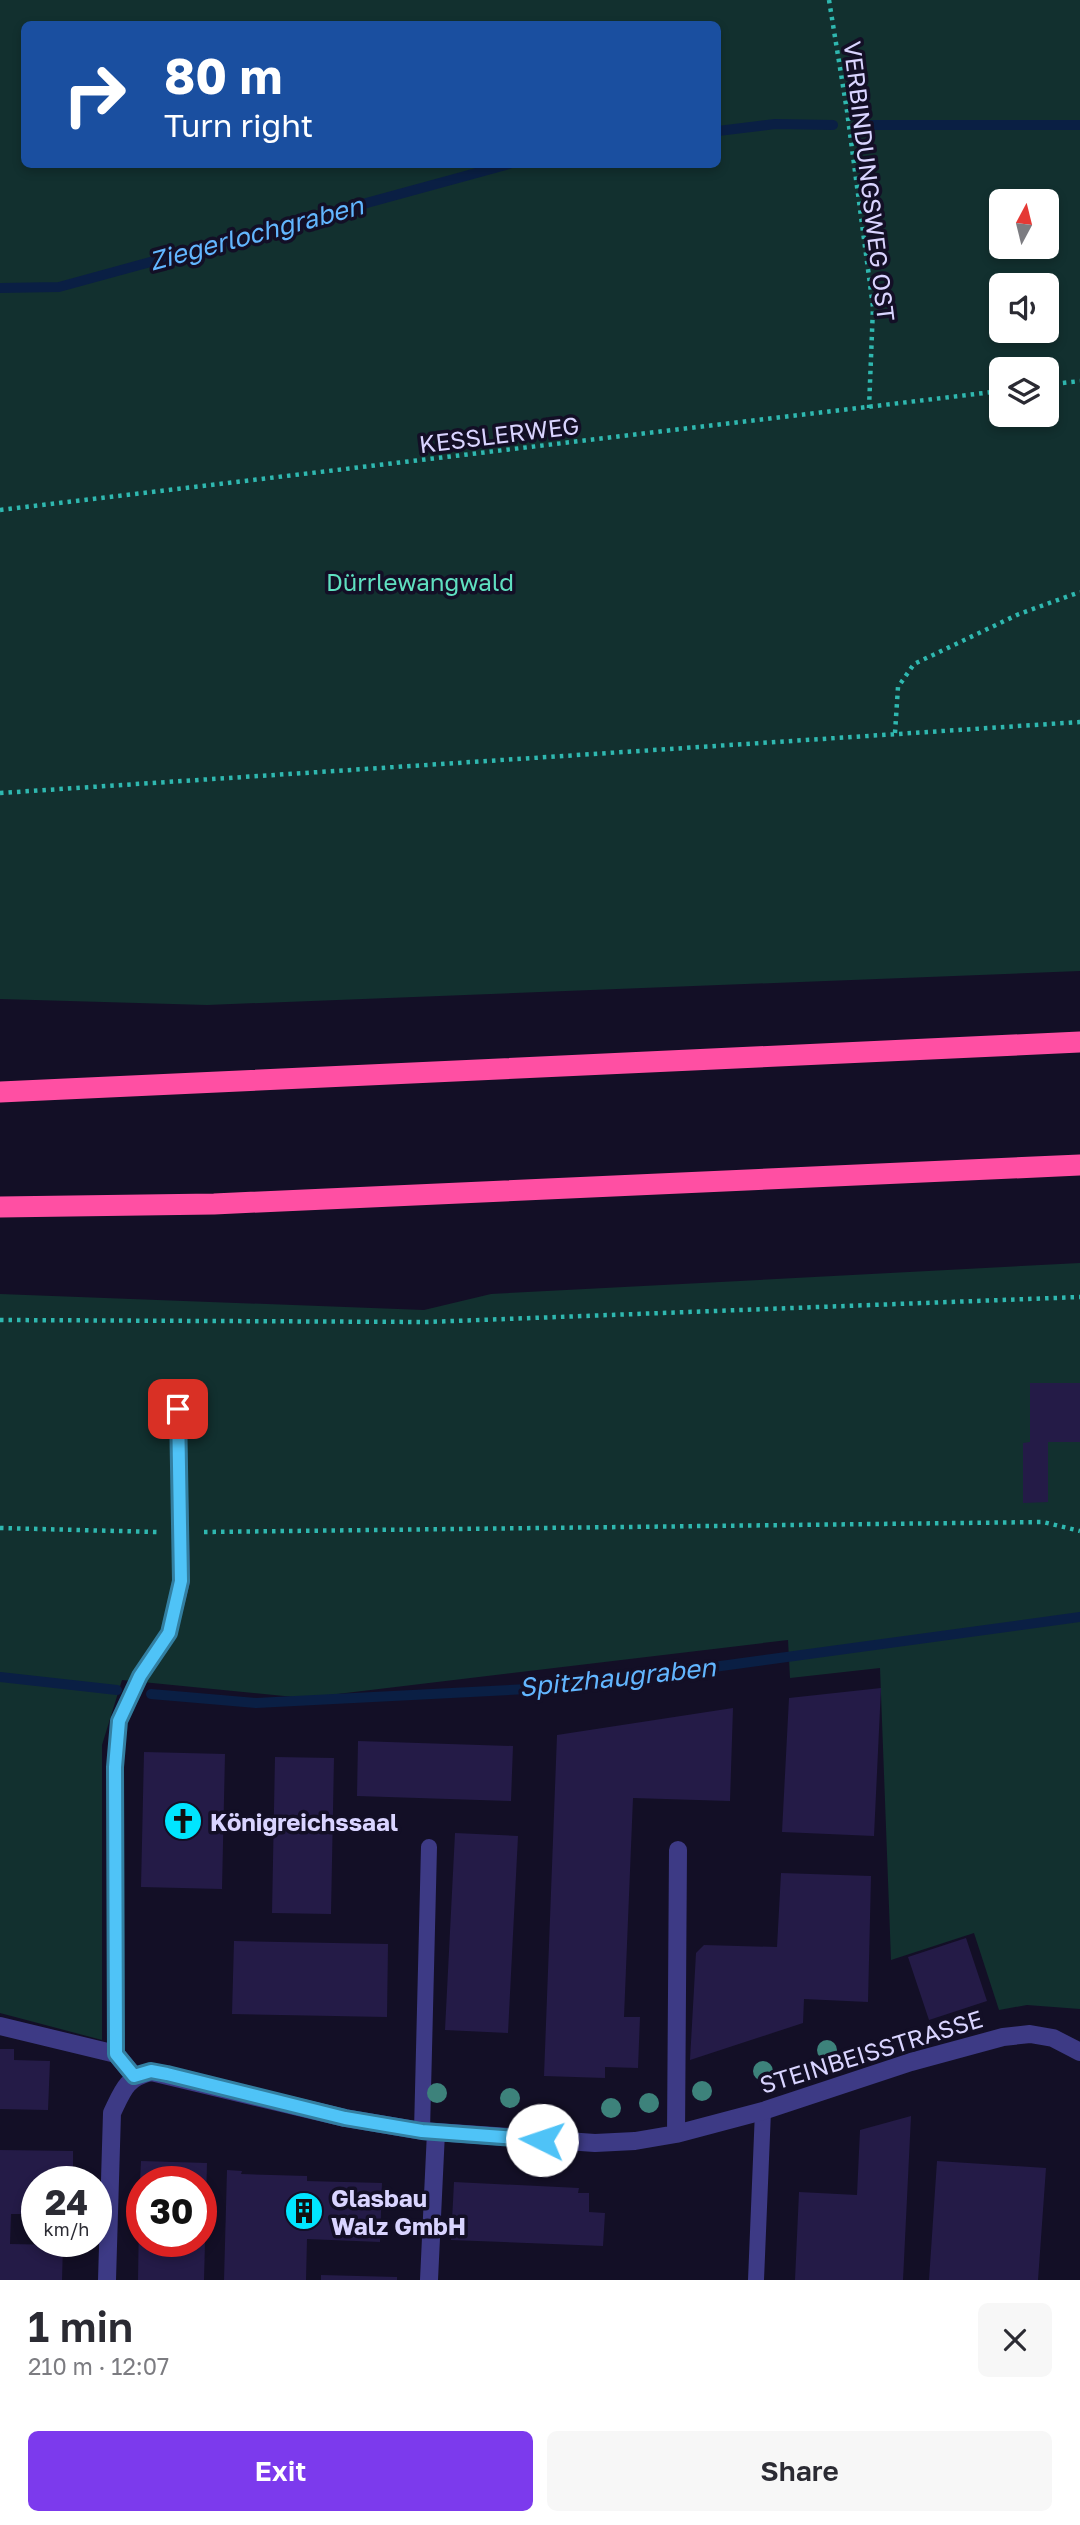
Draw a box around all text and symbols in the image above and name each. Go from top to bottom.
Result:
street label: VERBINDUNGSWEG OST [838,39,902,323]
text: 80 m [164,46,282,105]
icon: right [49,49,140,140]
text: Turn right [164,106,313,144]
water label: Ziegerlochgraben [146,189,367,276]
north arrow [989,189,1059,259]
map controls [989,189,1059,427]
button: sound [989,273,1059,343]
button: layers [989,357,1059,427]
street label: KESSLERWEG [417,410,581,458]
park label: Dürrlewangwald [326,567,514,596]
pin [148,1379,208,1439]
icon: arrive [159,1390,197,1428]
water label: Spitzhaugraben [517,1651,718,1703]
church icon: Königreichssaal [162,1800,204,1842]
place label: Königreichssaal [210,1807,398,1836]
street label: STEINBEISSTRASSE [756,2003,986,2099]
position arrow [505,2103,579,2177]
speed limit sign: 30 [126,2166,217,2257]
text: 24 [45,2181,88,2223]
place label: Glasbau Walz GmbH [331,2183,466,2240]
building icon: Glasbau Walz GmbH [283,2190,325,2232]
text: km/h [44,2218,89,2240]
text: 1 min [28,2301,133,2351]
button: close [978,2303,1052,2377]
text: 210 m · 12:07 [28,2352,169,2380]
button: Exit [28,2431,533,2511]
button: Share [547,2431,1052,2511]

